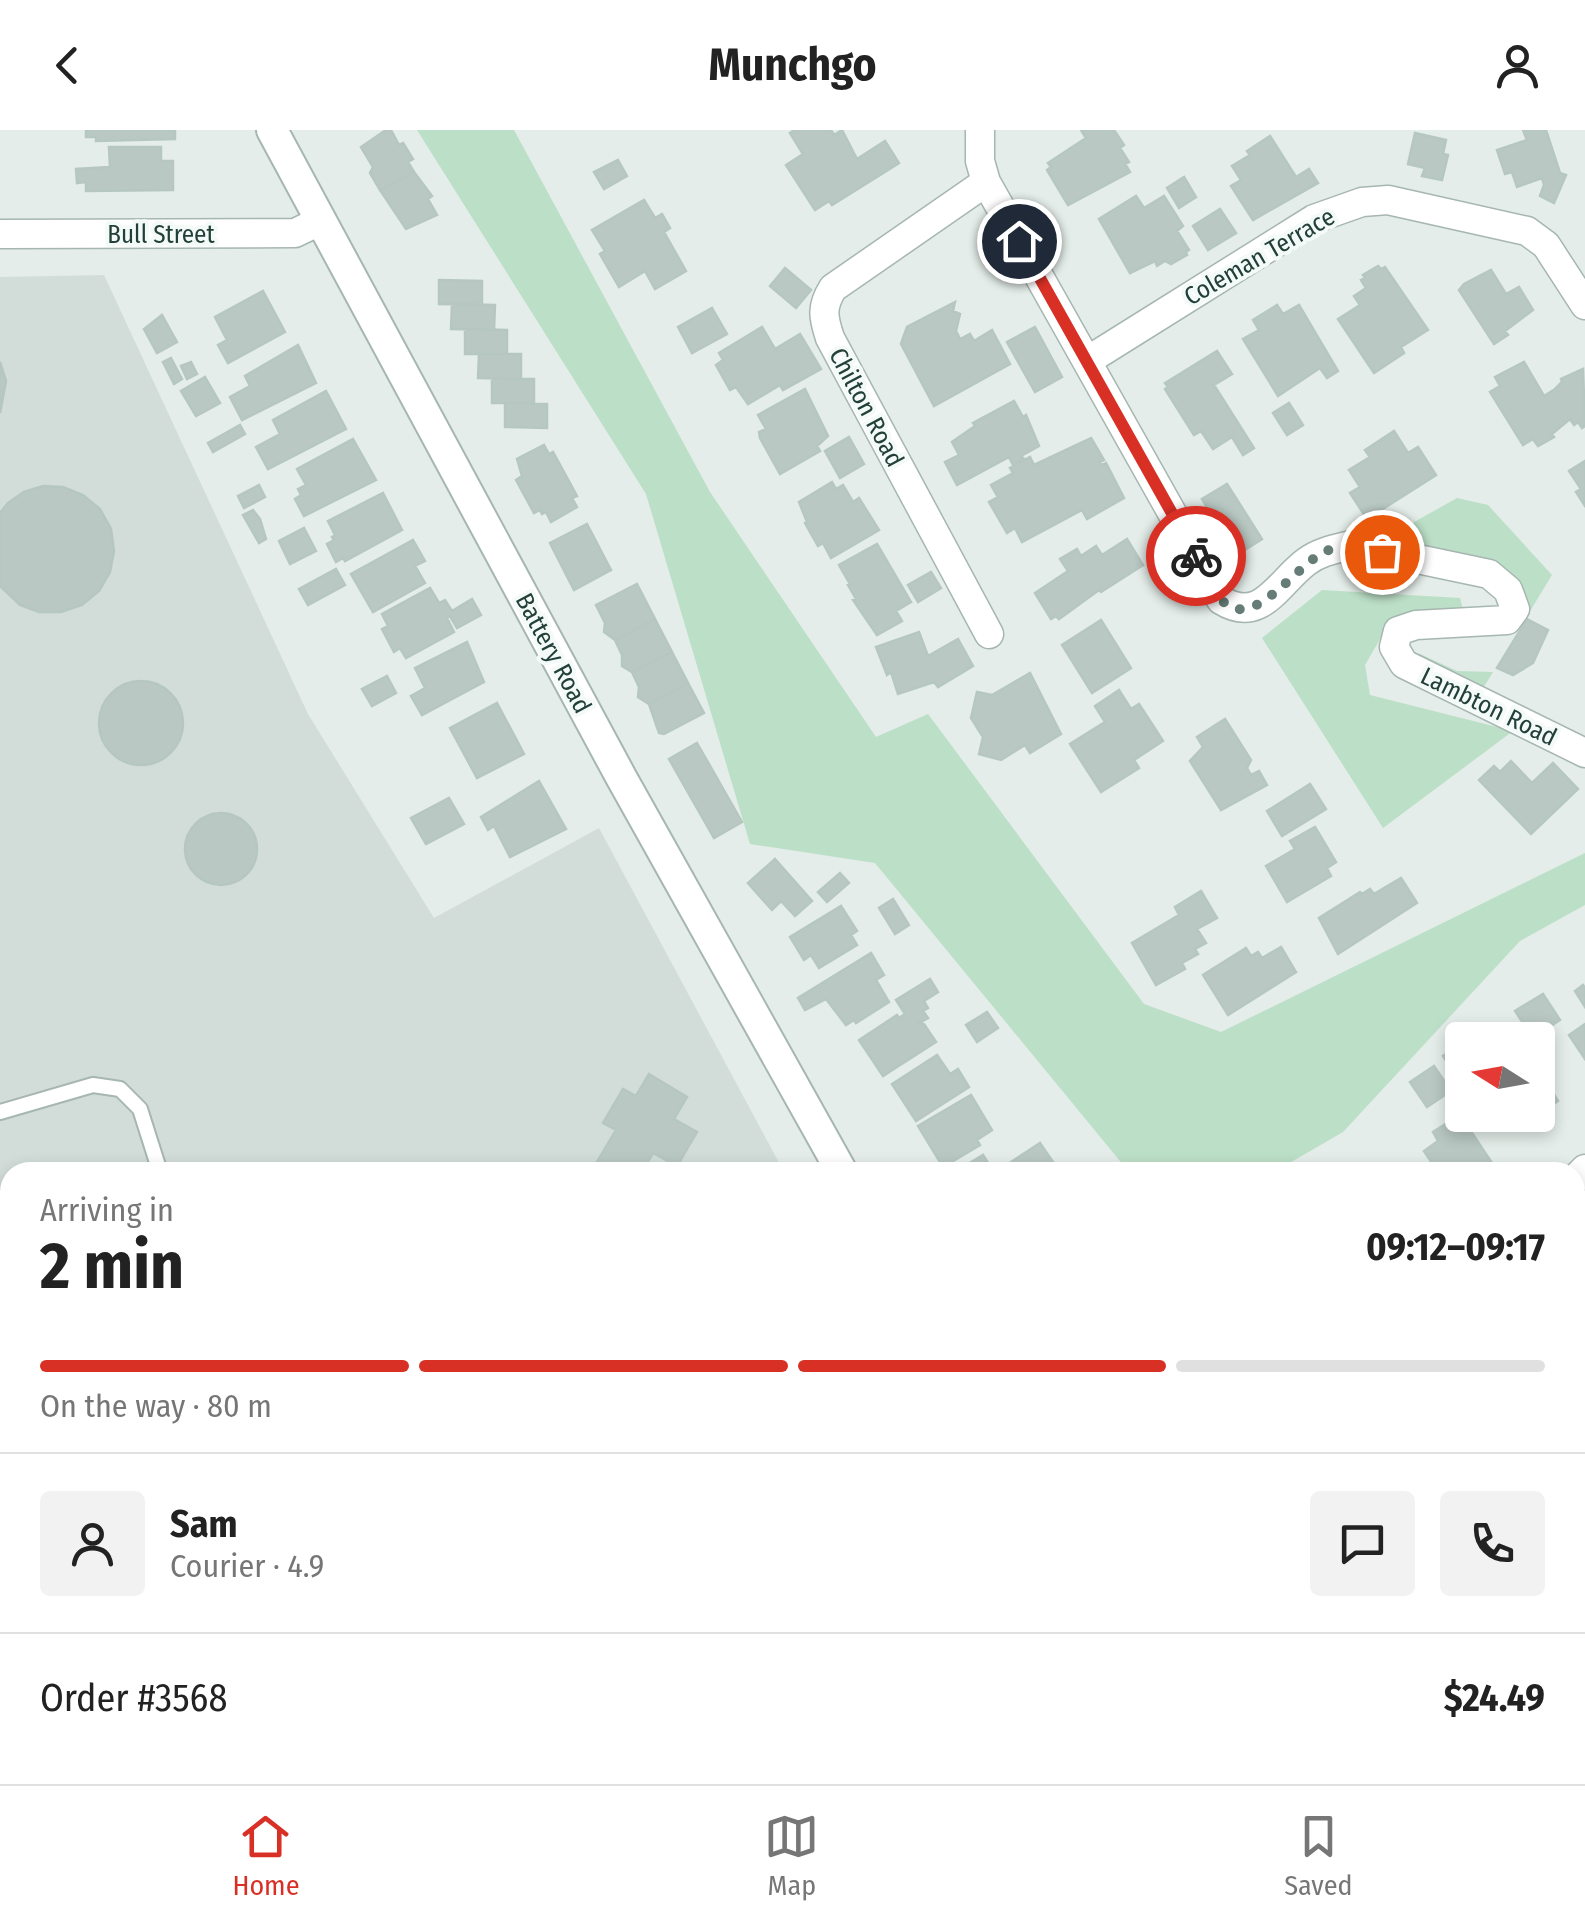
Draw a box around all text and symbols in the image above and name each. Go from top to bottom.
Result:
icon: back [40,38,95,93]
text: Munchgo [709,38,876,92]
icon: person [1490,38,1545,93]
pin [977,199,1062,284]
street label: Coleman Terrace [1179,202,1340,312]
icon: home [992,214,1047,269]
street label: Bull Street [107,220,215,250]
street label: Chilton Road [822,343,910,472]
courier [1146,506,1246,606]
pin [1340,510,1425,595]
icon: bag [1355,525,1410,580]
icon: bike [1169,529,1224,584]
street label: Battery Road [509,588,597,719]
street label: Lambton Road [1416,661,1561,753]
north arrow [1445,1022,1555,1132]
map controls [1445,1022,1555,1132]
text: Arriving in [40,1191,174,1229]
text: 09:12–09:17 [1366,1224,1545,1270]
text: 2 min [40,1227,184,1305]
text: On the way · 80 m [40,1387,272,1425]
button: person [40,1491,145,1596]
button: chat [1310,1491,1415,1596]
button: phone [1440,1491,1545,1596]
text: Sam [170,1501,238,1547]
text: Courier · 4.9 [170,1547,324,1585]
text: Order #3568 [40,1675,227,1721]
text: $24.49 [1444,1675,1545,1721]
tab: Home [232,1809,299,1902]
tab: Map [764,1809,819,1902]
tab: Saved [1284,1809,1353,1902]

